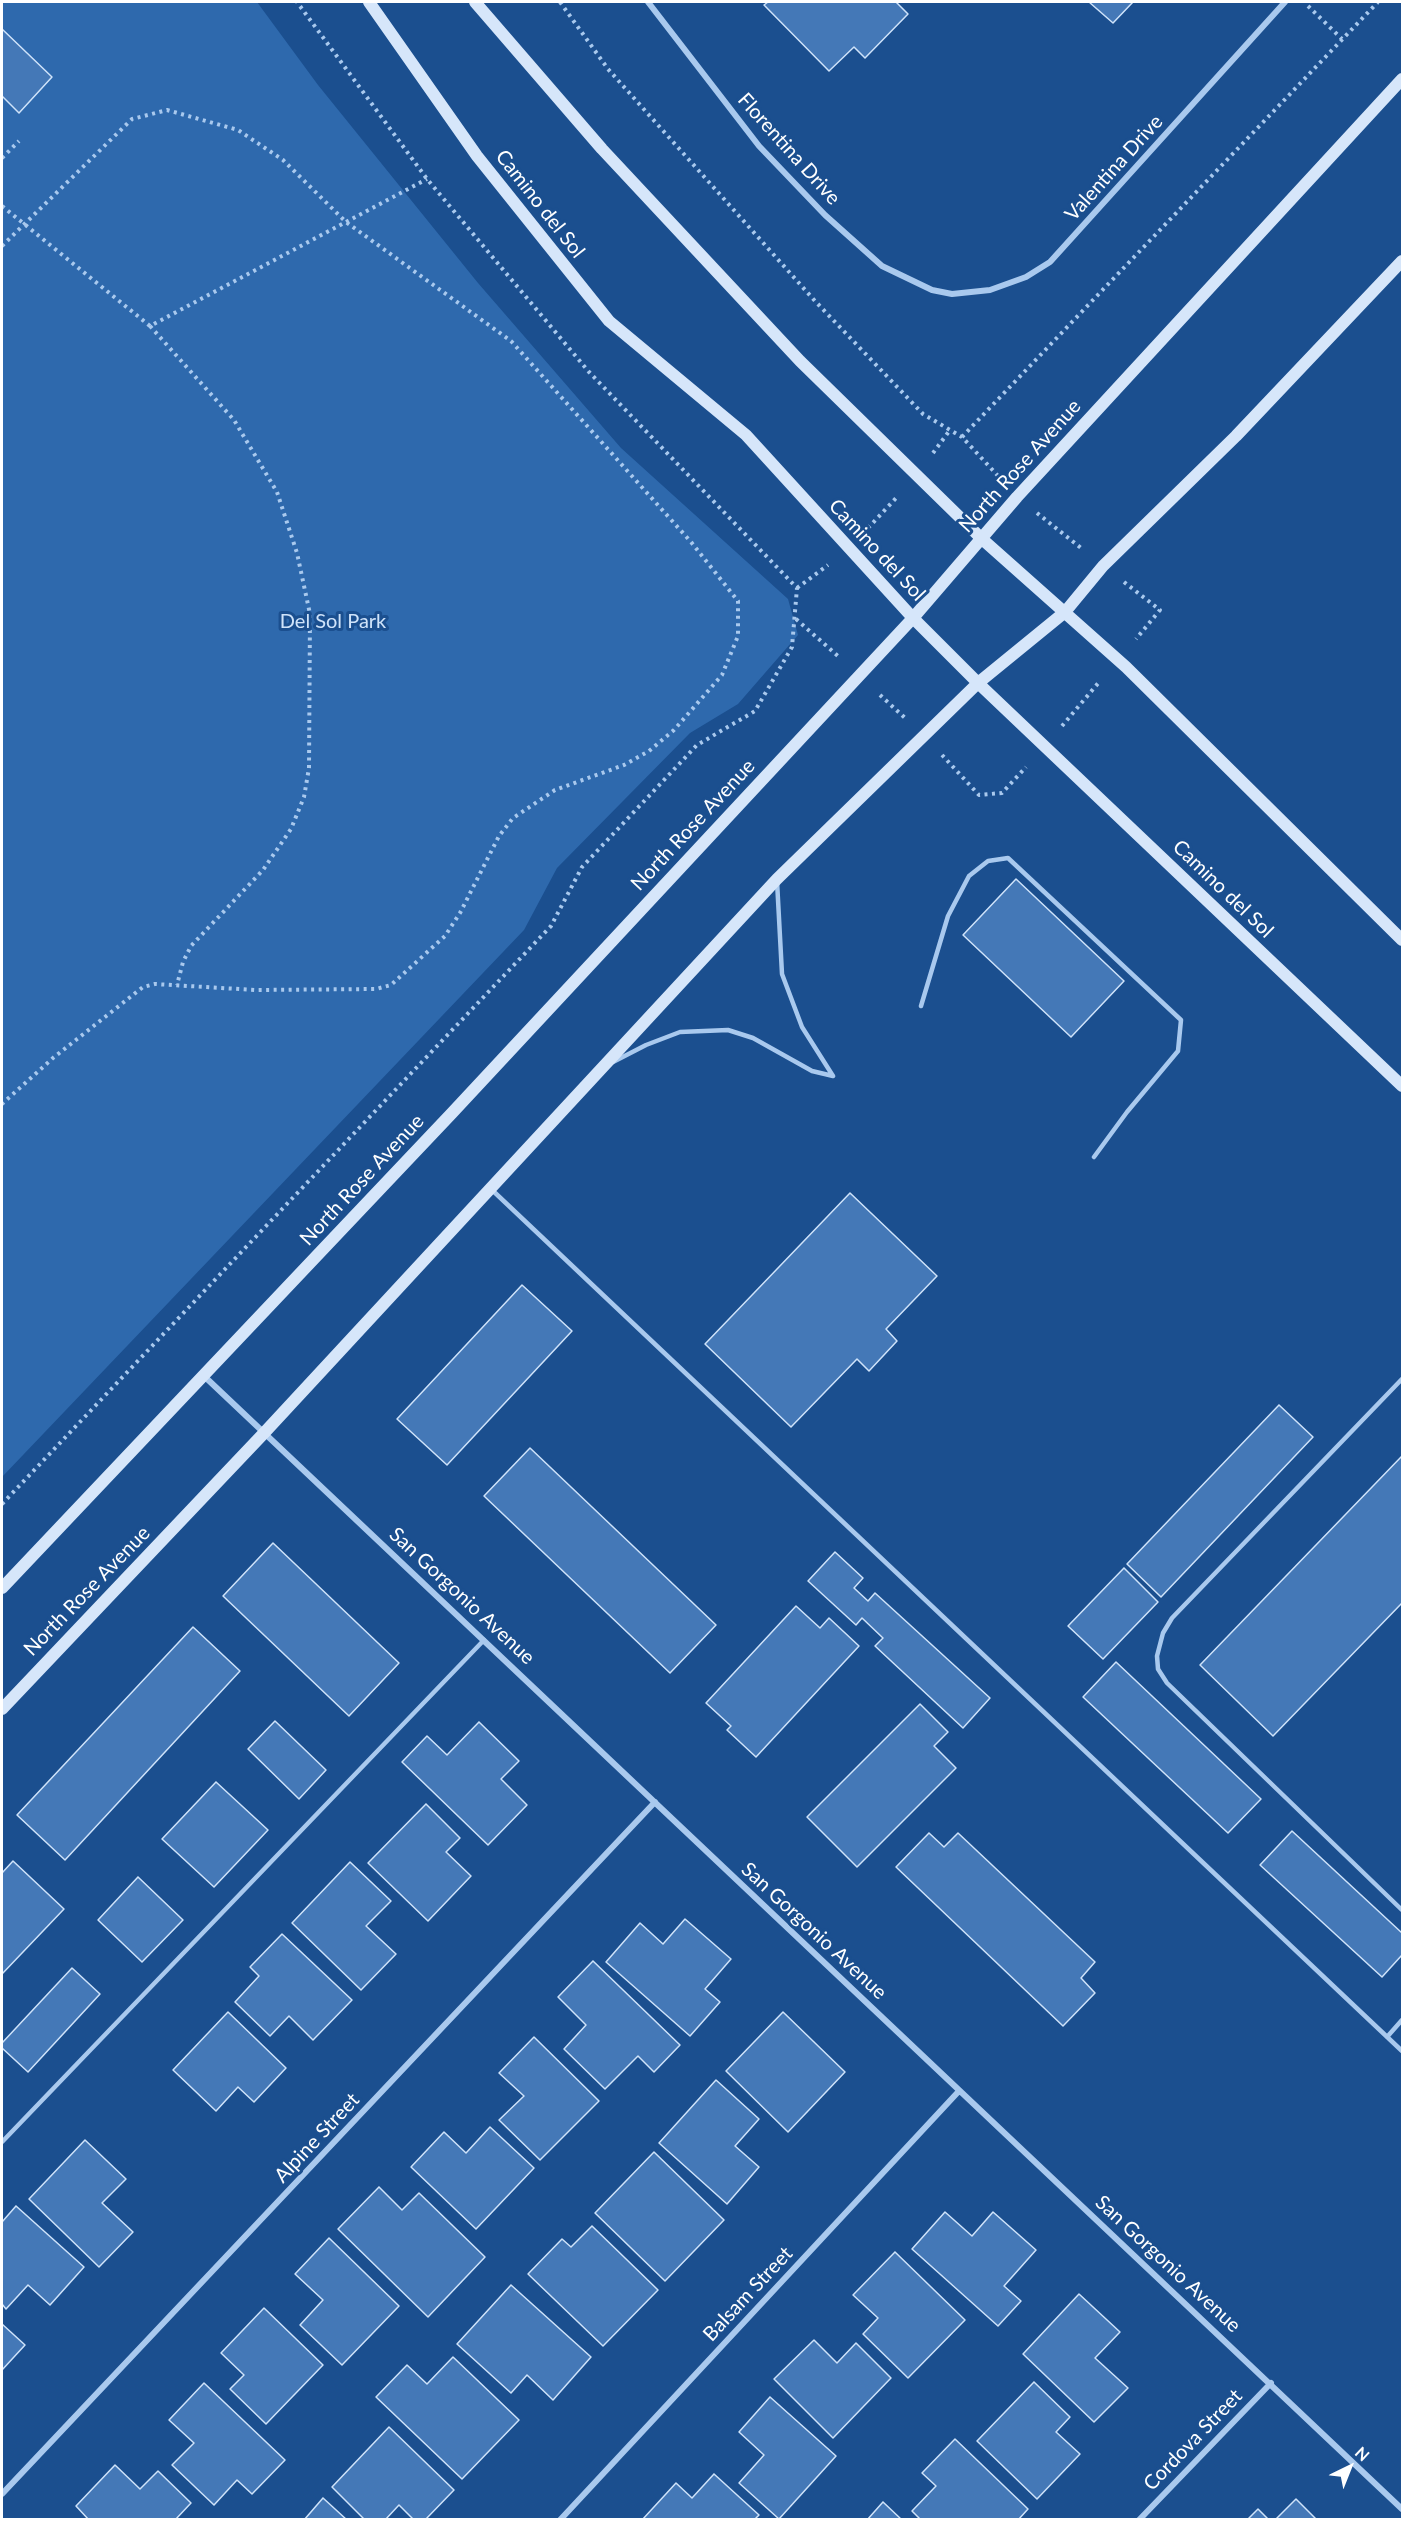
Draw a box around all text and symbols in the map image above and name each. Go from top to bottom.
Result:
street label: Florentina Drive [733,88,845,210]
street label: Valentina Drive [1060,110,1168,226]
street label: Camino del Sol [490,145,590,263]
street label: North Rose Avenue [954,395,1086,537]
street label: Camino del Sol [824,494,930,606]
park label: Del Sol Park [280,610,386,634]
street label: North Rose Avenue [626,754,760,896]
street label: Camino del Sol [1168,835,1278,943]
street label: North Rose Avenue [295,1109,429,1251]
street label: North Rose Avenue [19,1521,155,1661]
street label: San Gorgonio Avenue [384,1522,540,1670]
street label: San Gorgonio Avenue [736,1857,892,2005]
street label: Alpine Street [269,2088,365,2188]
street label: San Gorgonio Avenue [1090,2190,1246,2338]
street label: Balsam Street [698,2242,798,2346]
street label: Cordova Street [1139,2384,1247,2496]
north arrow [1320,2437,1380,2497]
text: N [1352,2442,1374,2465]

